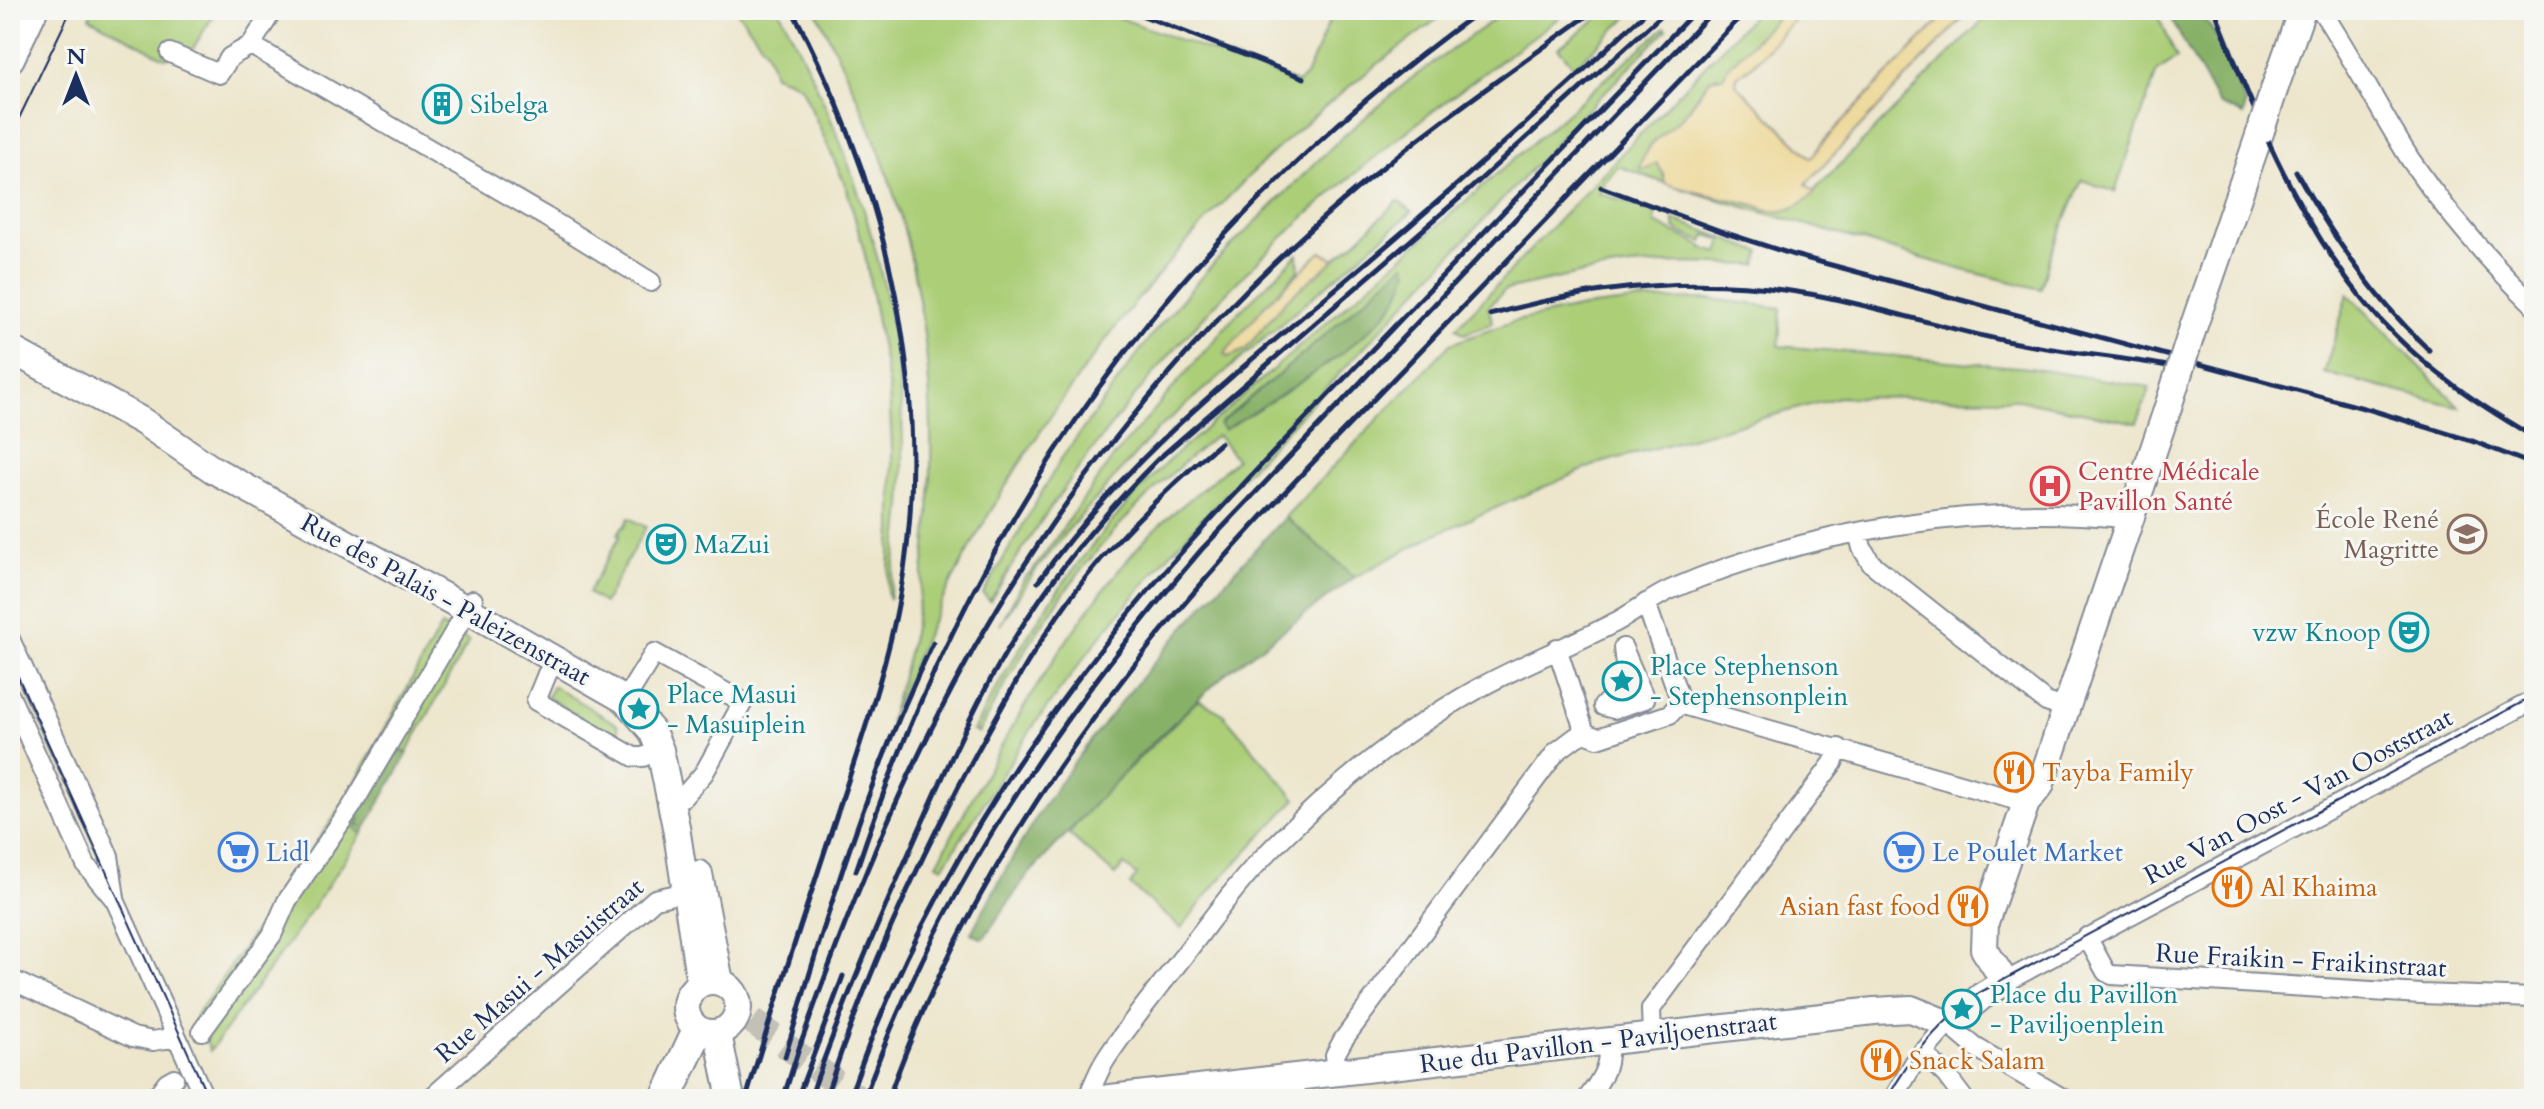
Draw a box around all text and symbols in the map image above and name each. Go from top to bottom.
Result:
north arrow [36,36,116,116]
text: N [66,42,86,72]
building icon: Sibelga [421,83,463,125]
place label: Sibelga [470,87,549,122]
place label: Centre Médicale Pavillon Santé [2078,454,2260,519]
hospital icon: Centre Médicale Pavillon Santé [2029,465,2071,507]
place label: École René Magritte [2315,502,2439,567]
street label: Rue des Palais - Paleizenstraat [295,505,597,694]
school or university icon: École René Magritte [2446,513,2488,555]
theatre icon: MaZui [645,523,687,565]
place label: MaZui [694,527,770,562]
theatre icon: vzw Knoop [2388,611,2430,653]
place label: vzw Knoop [2252,615,2381,650]
place label: Place Stephenson - Stephensonplein [1650,649,1848,714]
place icon: Place Stephenson - Stephensonplein [1601,660,1643,702]
place label: Place Masui - Masuiplein [667,677,806,742]
place icon: Place Masui - Masuiplein [618,688,660,730]
street label: Rue Van Oost - Van Ooststraat [2138,700,2459,893]
restaurant icon: Tayba Family [1993,751,2035,793]
place label: Tayba Family [2042,755,2194,790]
supermarket icon: Lidl [217,831,259,873]
supermarket icon: Le Poulet Market [1883,831,1925,873]
place label: Lidl [266,835,310,870]
place label: Le Poulet Market [1932,835,2123,870]
restaurant icon: Al Khaima [2211,866,2253,908]
street label: Rue Masui - Masuistraat [428,870,651,1071]
place label: Al Khaima [2260,870,2377,905]
restaurant icon: Asian fast food [1947,885,1989,927]
place label: Asian fast food [1780,889,1940,924]
street label: Rue Fraikin - Fraikinstraat [2155,935,2447,986]
place label: Place du Pavillon - Paviljoenplein [1990,977,2178,1042]
place icon: Place du Pavillon - Paviljoenplein [1941,988,1983,1030]
street label: Rue du Pavillon - Paviljoenstraat [1417,1003,1779,1082]
restaurant icon: Snack Salam [1860,1039,1902,1081]
place label: Snack Salam [1909,1043,2045,1078]

